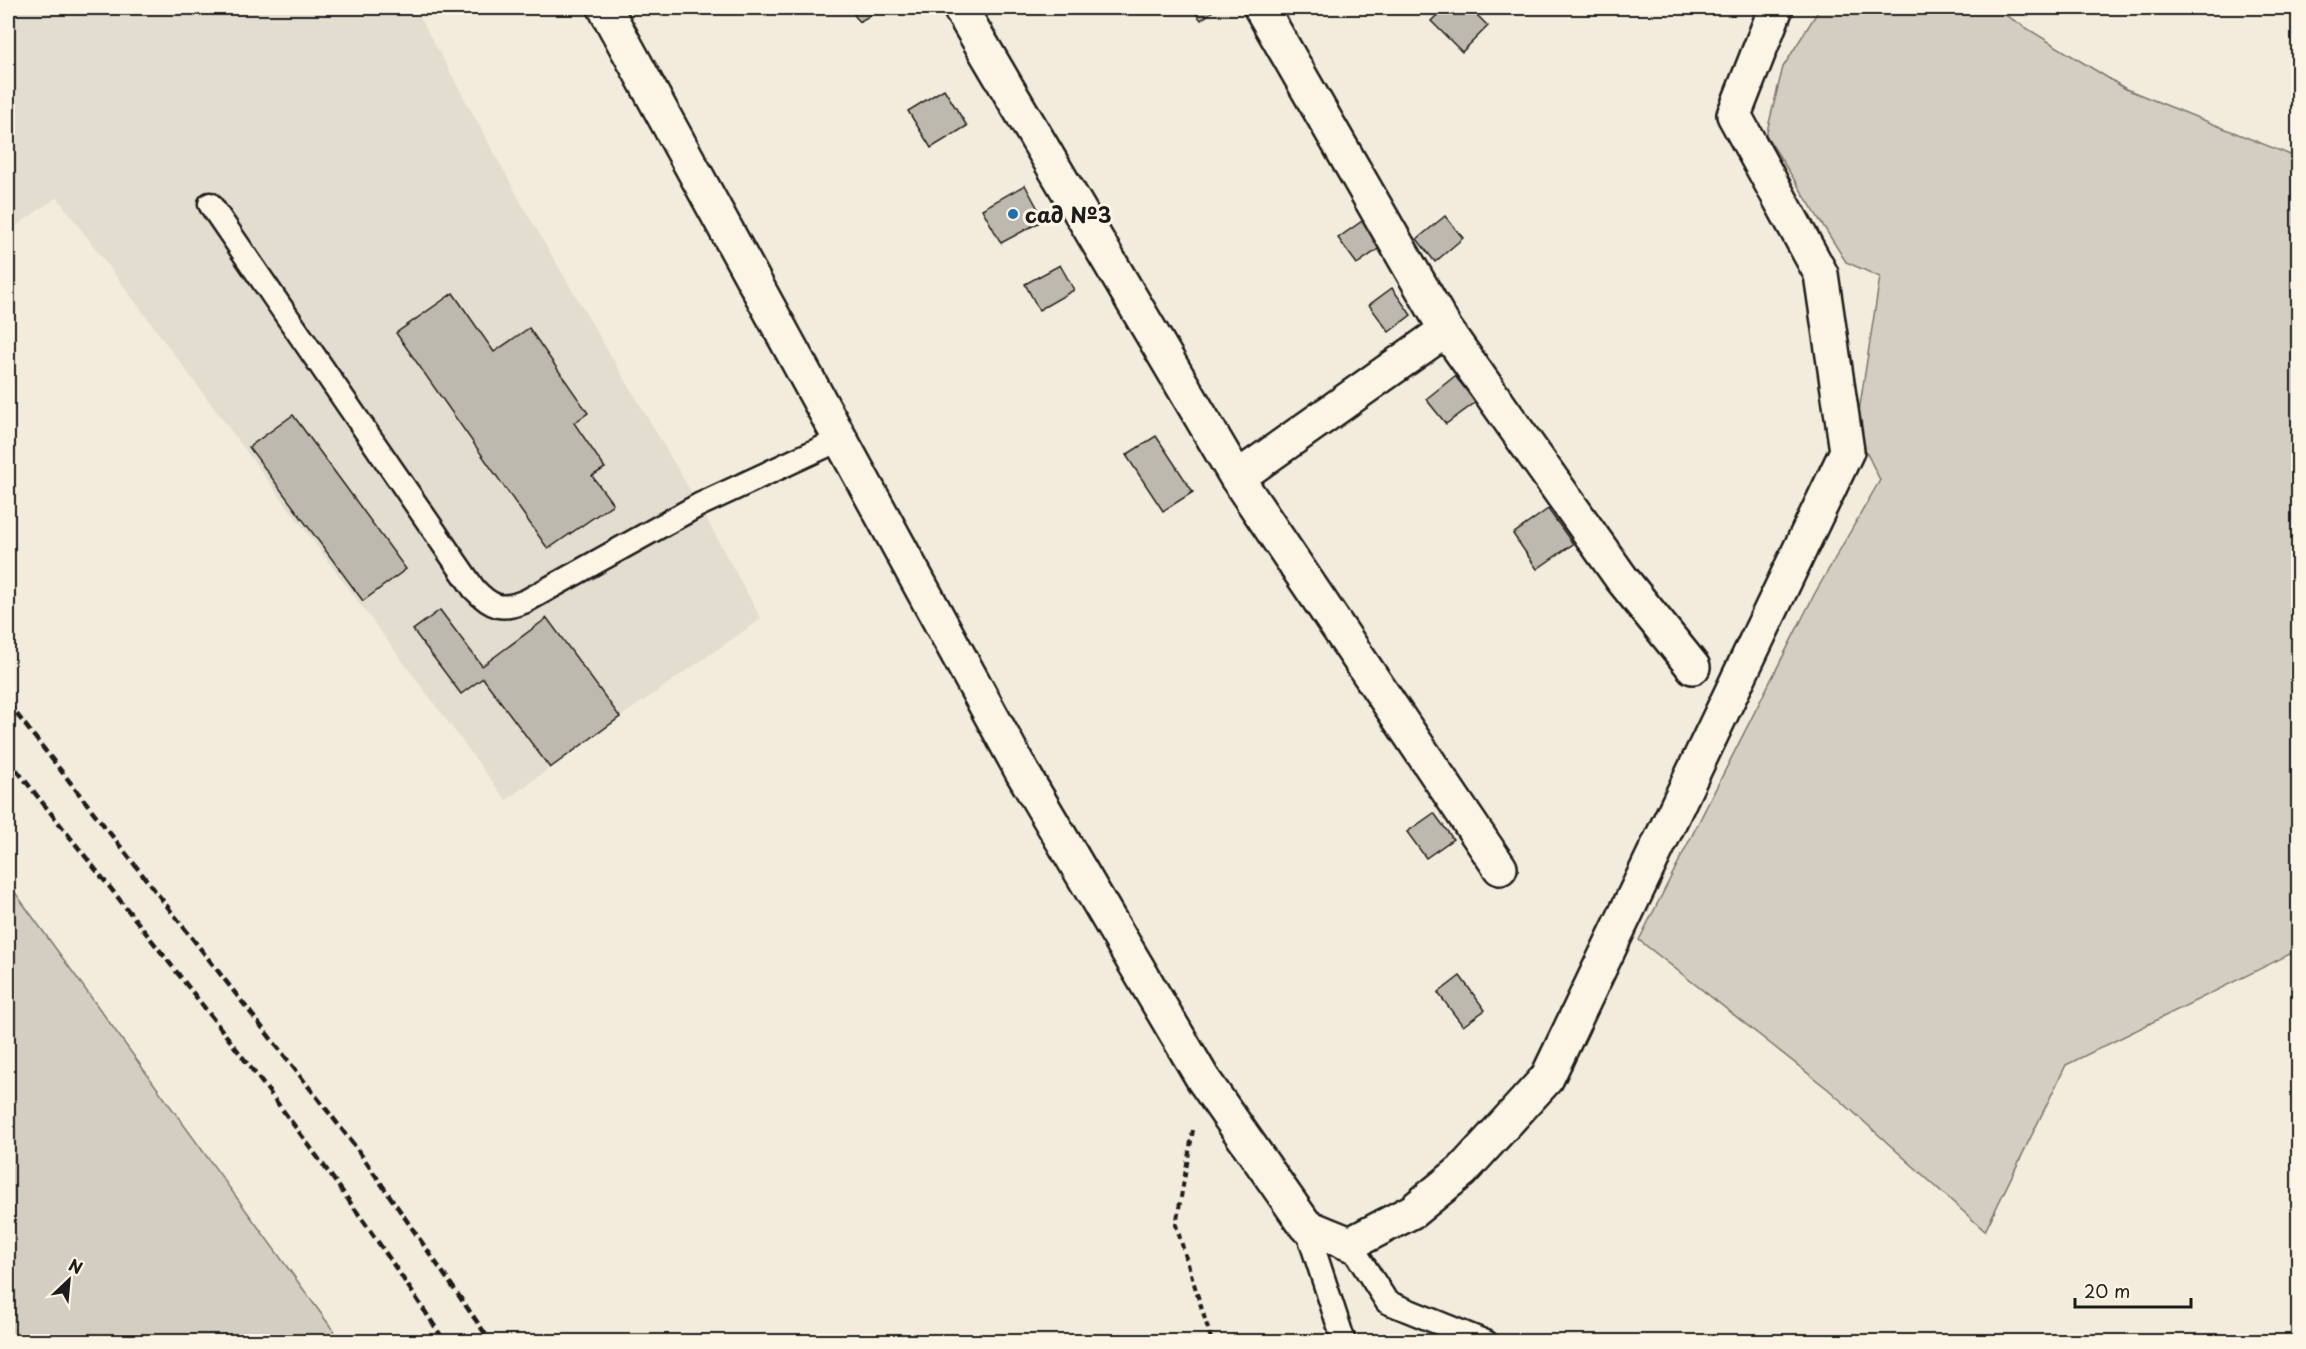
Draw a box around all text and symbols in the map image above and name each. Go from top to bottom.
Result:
place label: сад №3 [1025,198,1111,230]
marker: сад №3 [1006,207,1020,221]
north arrow [39,1250,99,1310]
text: N [65,1252,87,1279]
scale bar [2075,1271,2190,1309]
text: 20 m [2084,1277,2130,1304]

